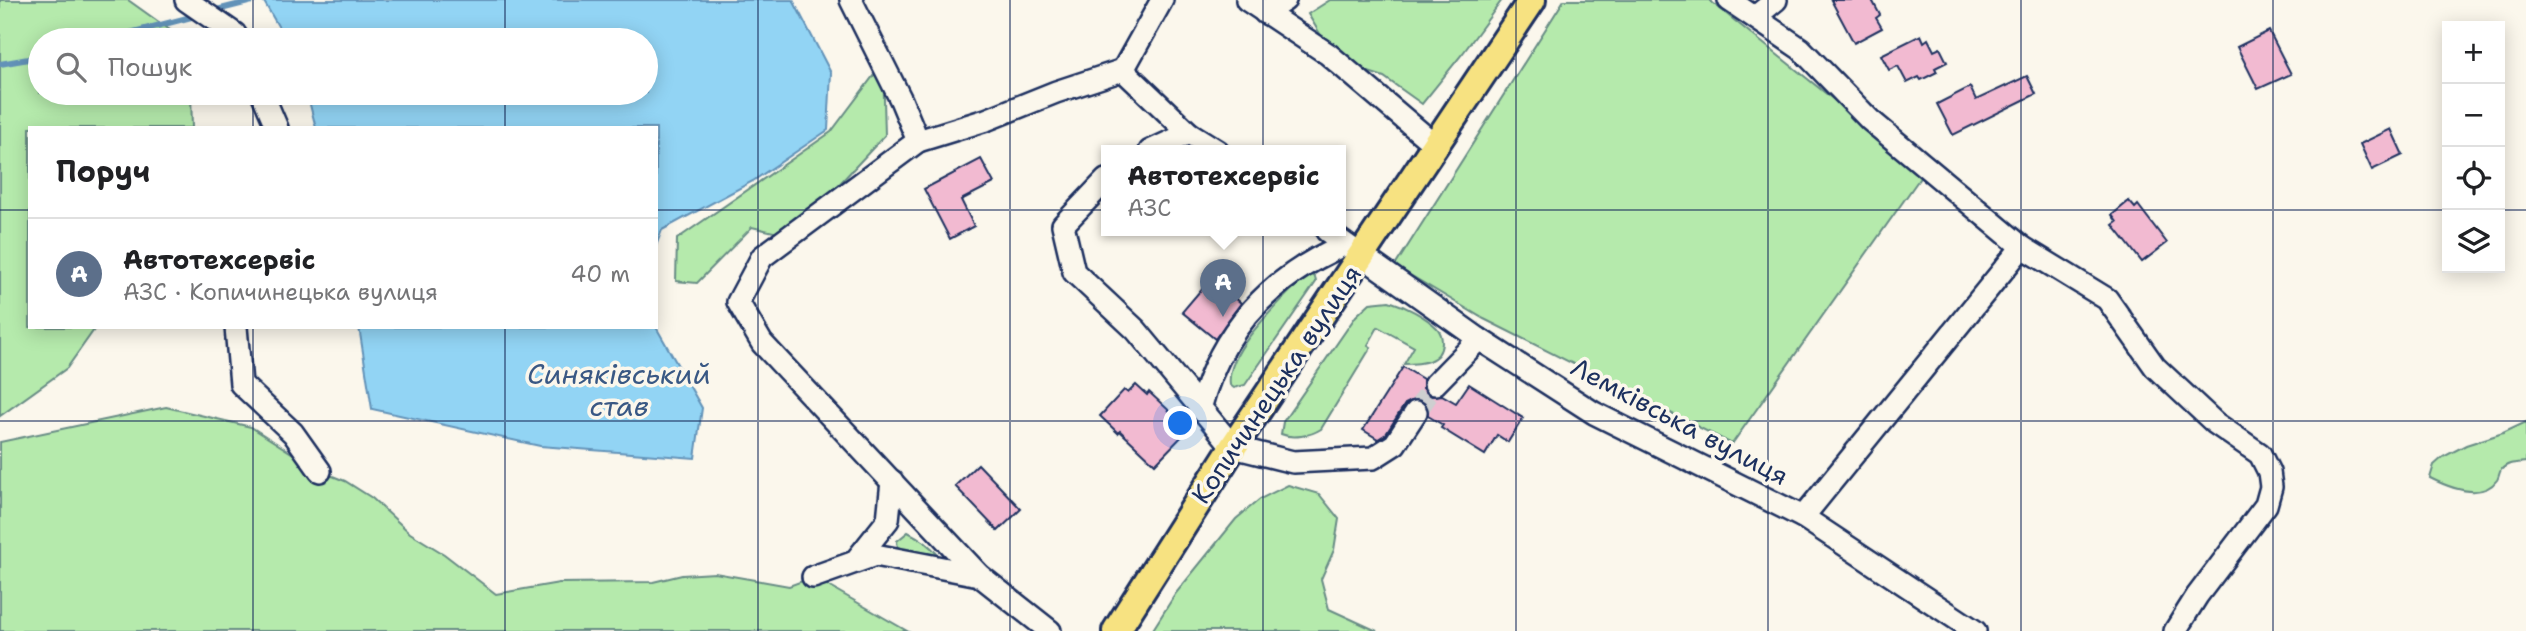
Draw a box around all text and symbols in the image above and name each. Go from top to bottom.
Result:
map controls [2442,21,2505,273]
button: + [2442,21,2505,84]
search box [28,28,658,105]
icon: search [52,48,90,86]
text: Пошук [108,49,192,84]
button: − [2442,84,2505,147]
popup [1101,145,1346,236]
button: locate [2442,147,2505,210]
text: Поруч [56,151,150,192]
text: Автотехсервіс [1127,158,1320,193]
text: АЗС [1127,193,1171,223]
button: layers [2442,210,2505,273]
text: Автотехсервіс [123,242,315,277]
street label: Копичинецька вулиця [1183,258,1369,510]
text: A [70,259,88,289]
text: 40 m [570,259,630,289]
pin: A [1200,259,1246,317]
text: АЗС · Копичинецька вулиця [123,277,438,307]
street label: Лемківська вулиця [1565,349,1795,493]
water label: Синяківський став [527,355,711,425]
your location [1163,406,1197,440]

